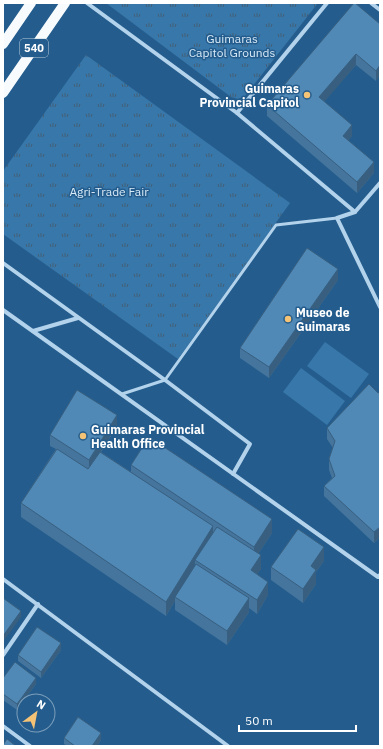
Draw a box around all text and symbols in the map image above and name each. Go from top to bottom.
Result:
park label: Guimaras Capitol Grounds [189,31,275,60]
road number: 540 [20,39,48,57]
place label: Guimaras Provincial Capitol [199,81,299,110]
marker: Guimaras Provincial Capitol [302,90,312,100]
park label: Agri-Trade Fair [69,184,149,199]
place label: Museo de Guimaras [296,305,350,334]
marker: Museo de Guimaras [283,314,293,324]
place label: Guimaras Provincial Health Office [91,422,205,451]
marker: Guimaras Provincial Health Office [78,431,88,441]
north arrow [16,693,56,733]
text: N [34,696,48,713]
scale bar [239,707,356,733]
text: 50 m [245,713,273,728]

